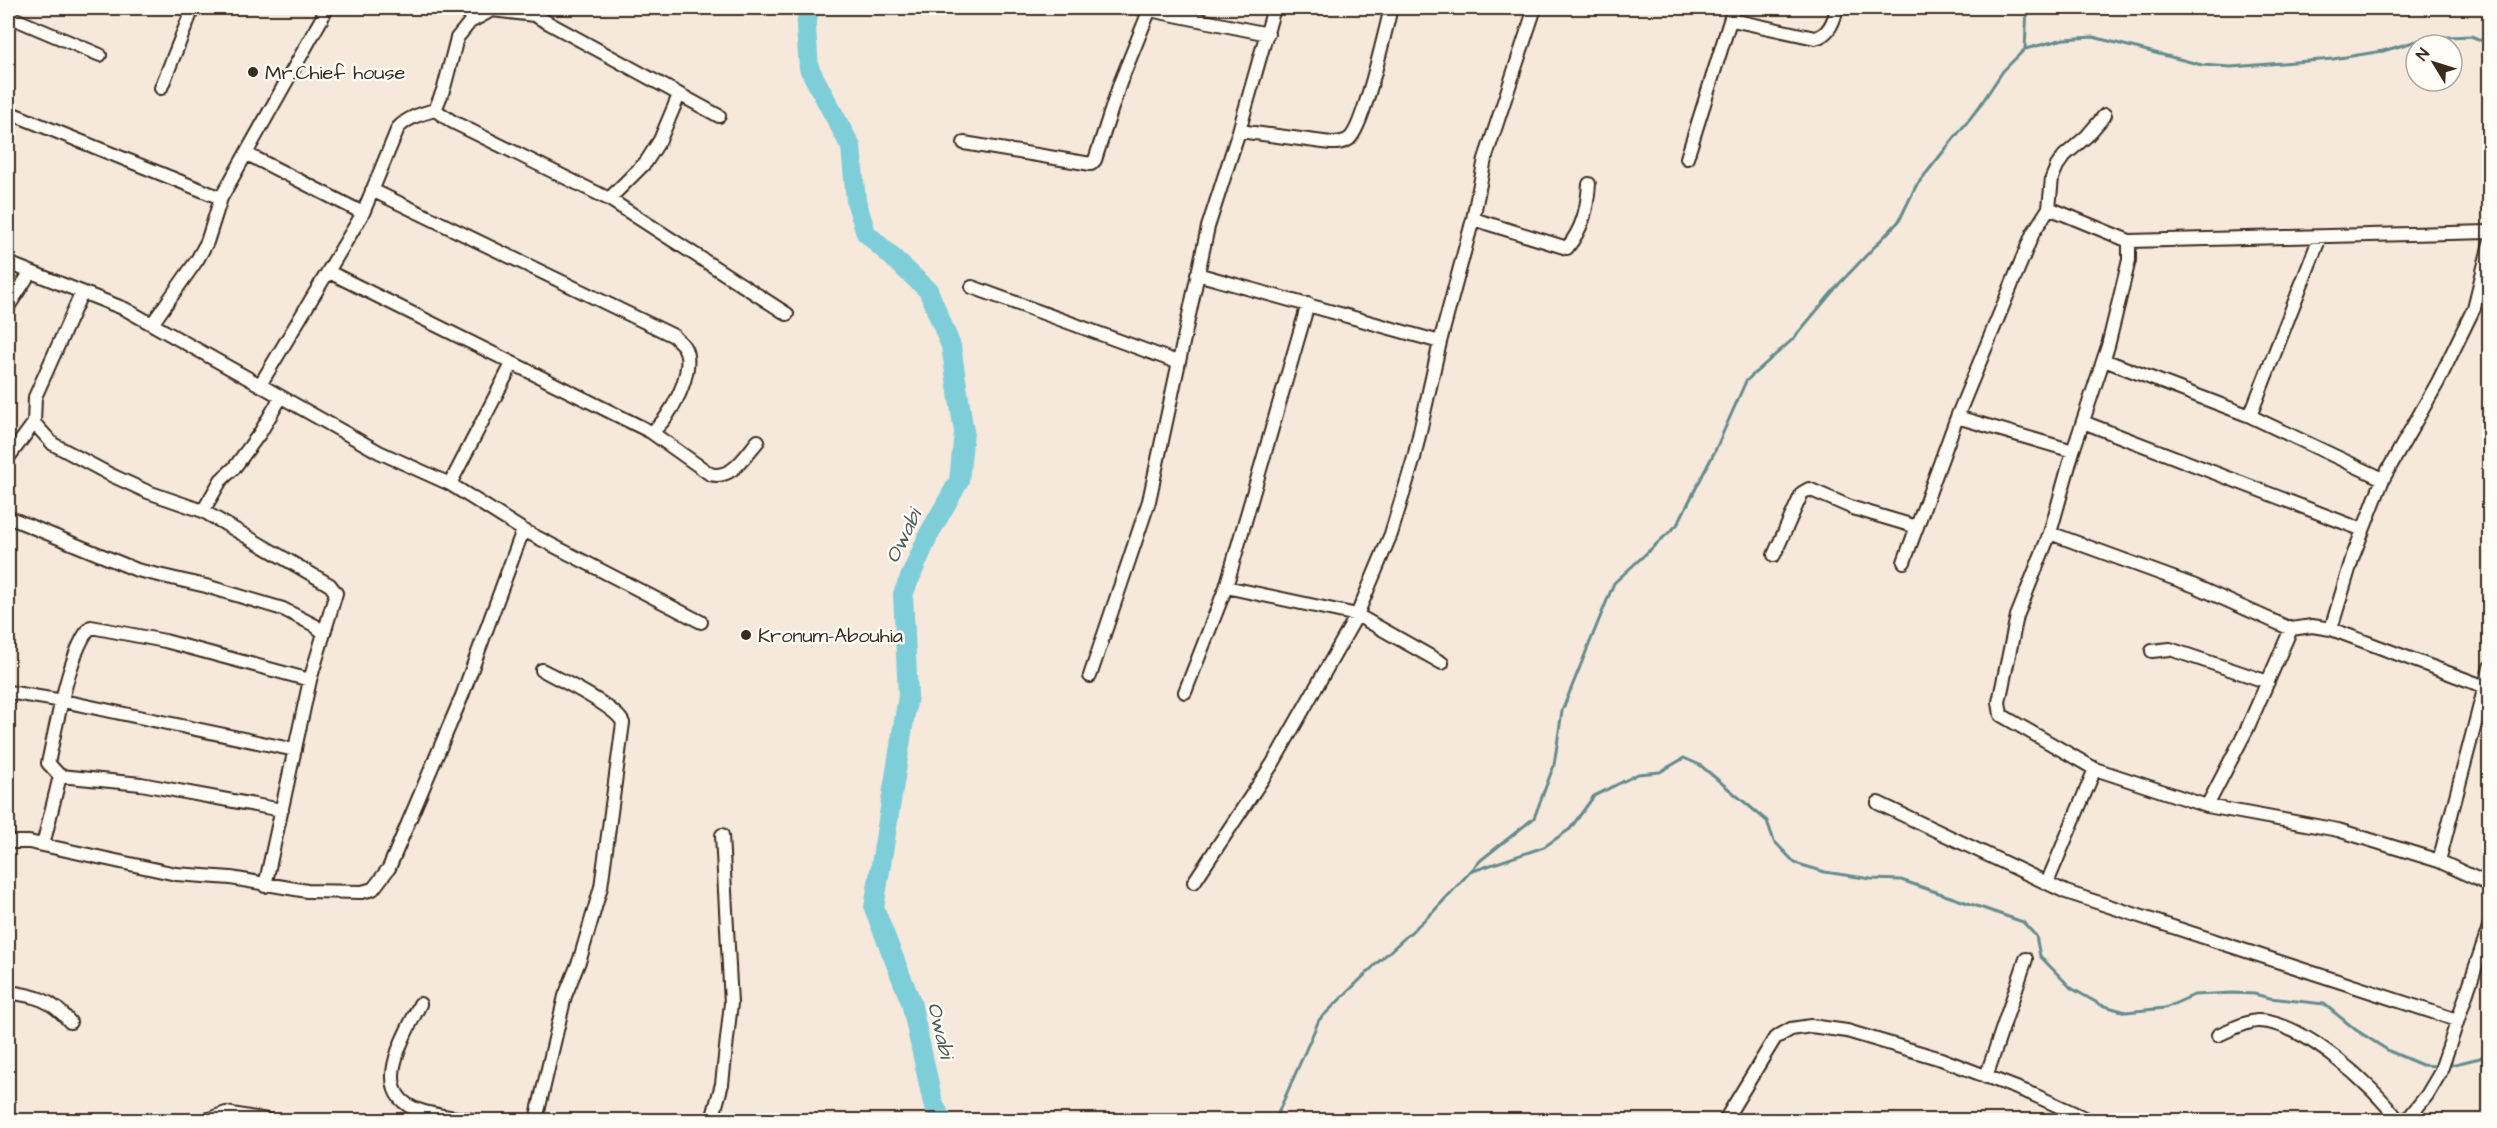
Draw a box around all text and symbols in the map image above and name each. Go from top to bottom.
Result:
north arrow [2404,33,2464,93]
text: N [2411,44,2435,65]
place label: Mr.Chief house [265,59,406,87]
marker: Mr.Chief house [246,65,260,79]
water label: Owabi [878,502,930,568]
place label: Kronum-Abouhia [758,622,903,650]
marker: Kronum-Abouhia [739,628,753,642]
water label: Owabi [920,999,962,1064]

